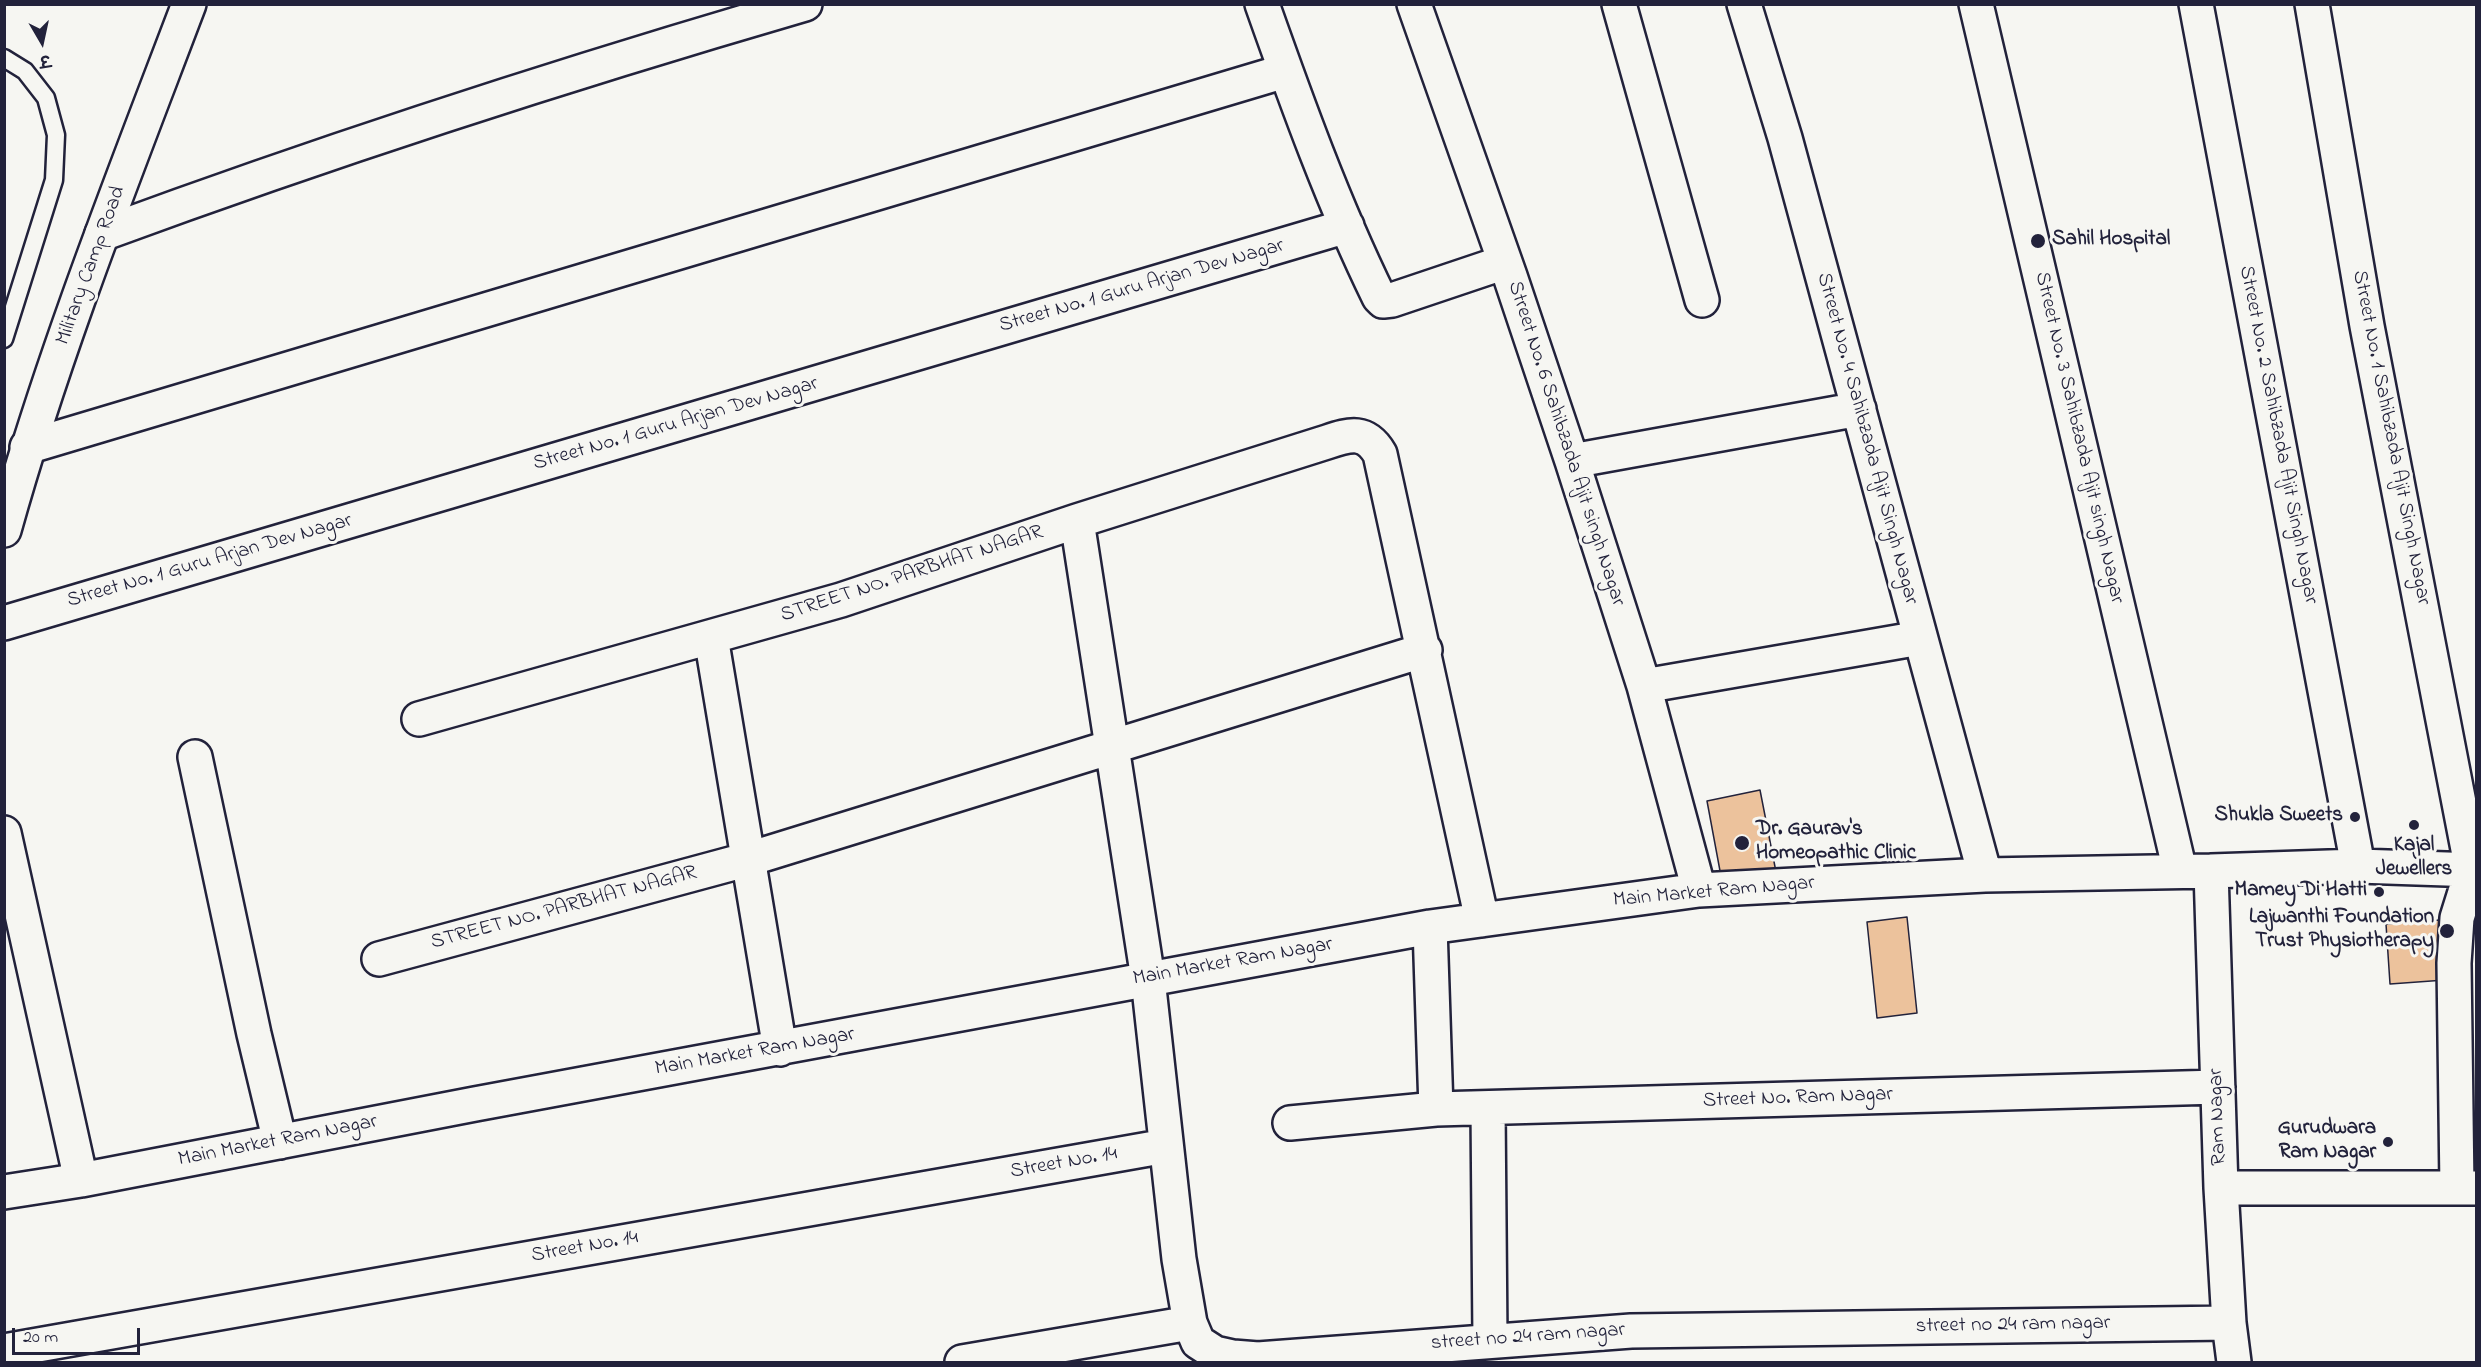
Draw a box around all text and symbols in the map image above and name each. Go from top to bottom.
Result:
north arrow [12,12,72,72]
text: उ [38,47,52,72]
street label: Military Camp Road [52,183,132,349]
place label: Sahil Hospital [2052,228,2170,254]
marker: Sahil Hospital [2029,232,2047,250]
street label: Street No. 1 Guru Arjan Dev Nagar [997,234,1287,340]
street label: Street No. 2 Sahibzada Ajit Singh Nagar [2232,264,2322,606]
street label: Street No. 1 Sahibzada Ajit Singh Nagar [2345,269,2435,607]
street label: Street No. 4 Sahibzada Ajit Singh Nagar [1810,270,1922,608]
street label: Street No. 3 Sahibzada Ajit singh Nagar [2028,270,2128,606]
street label: Street No. 6 Sahibzada Ajit singh Nagar [1500,278,1630,610]
street label: Street No. 1 Guru Arjan Dev Nagar [531,372,821,478]
street label: Street No. 1 Guru Arjan Dev Nagar [65,509,355,615]
street label: STREET NO. PARBHAT NAGAR [778,521,1046,629]
place label: Shukla Sweets [2214,804,2343,830]
marker: Shukla Sweets [2348,810,2362,824]
place label: Dr. Gaurav's Homeopathic Clinic [1756,818,1916,868]
marker: Kajal Jewellers [2407,818,2421,832]
marker: Dr. Gaurav's Homeopathic Clinic [1733,834,1751,852]
place label: Kajal Jewellers [2376,834,2452,884]
street label: STREET NO. PARBHAT NAGAR [428,861,700,957]
street label: Main Market Ram Nagar [1612,872,1816,914]
place label: Mamey Di Hatti [2234,879,2367,905]
marker: Mamey Di Hatti [2372,885,2386,899]
place label: Lajwanthi Foundation Trust Physiotherapy [2249,906,2434,956]
marker: Lajwanthi Foundation Trust Physiotherapy [2438,922,2456,940]
street label: Main Market Ram Nagar [1131,933,1335,993]
street label: Main Market Ram Nagar [653,1023,857,1083]
street label: Ram Nagar [2205,1068,2233,1166]
street label: Street No. Ram Nagar [1703,1083,1893,1115]
street label: Main Market Ram Nagar [176,1110,380,1174]
place label: Gurudwara Ram Nagar [2278,1117,2376,1167]
marker: Gurudwara Ram Nagar [2381,1135,2395,1149]
street label: Street No. 14 [1009,1142,1119,1186]
street label: Street No. 14 [530,1226,640,1270]
street label: street no 24 ram nagar [1915,1312,2111,1340]
scale bar [15,1316,142,1354]
street label: street no 24 ram nagar [1430,1319,1626,1357]
text: 20 m [23,1325,58,1351]

